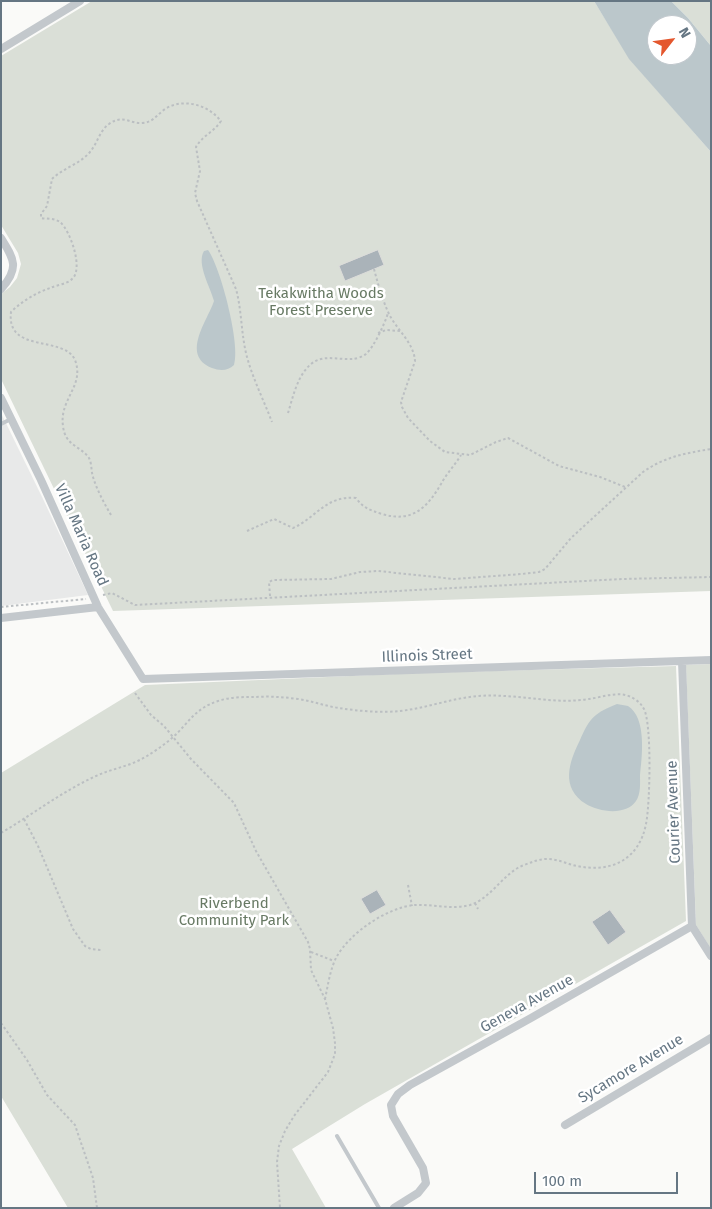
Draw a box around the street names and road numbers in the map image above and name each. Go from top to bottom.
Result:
street label: Villa Maria Road [50,481,112,589]
street label: Illinois Street [381,645,473,667]
street label: Courier Avenue [663,760,685,864]
street label: Geneva Avenue [477,971,577,1037]
street label: Sycamore Avenue [575,1031,687,1107]

